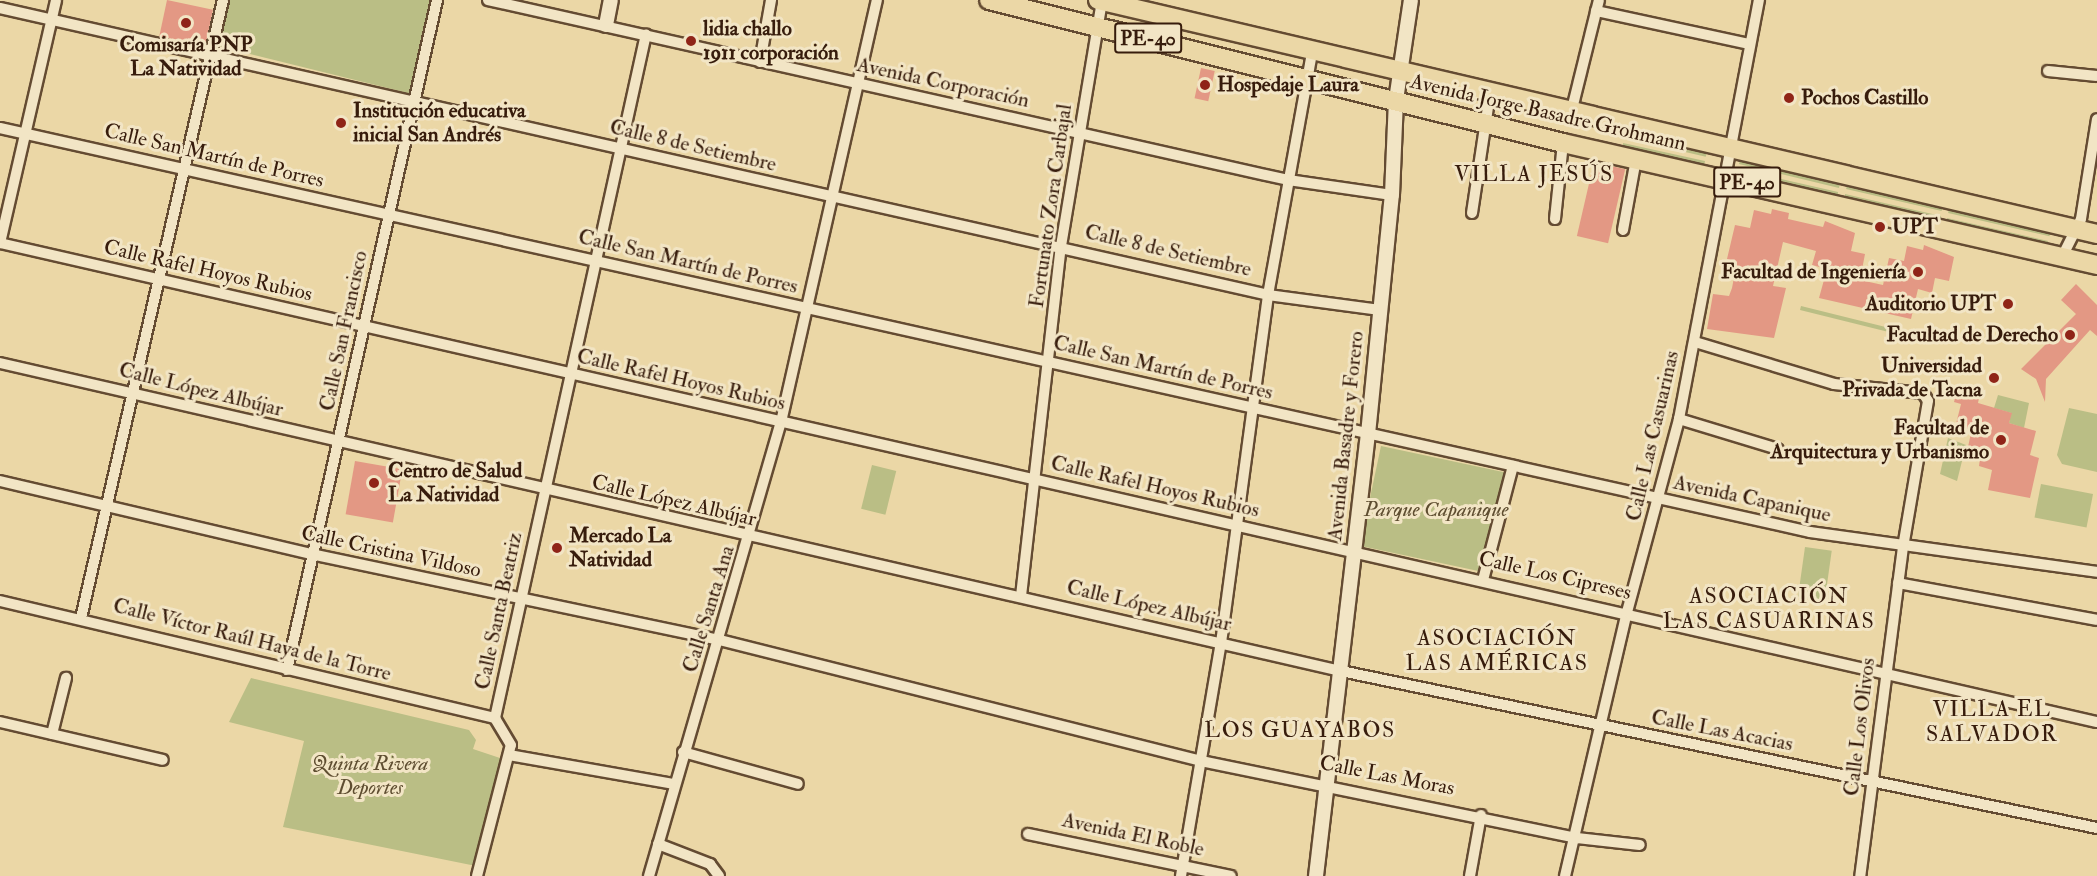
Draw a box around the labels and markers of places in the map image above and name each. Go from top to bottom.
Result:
marker: Comisaría PNP La Natividad [179,16,193,30]
place label: lidia challo 1911 corporación [703,16,839,66]
place label: Comisaría PNP La Natividad [119,32,253,82]
marker: lidia challo 1911 corporación [684,34,698,48]
place label: Hospedaje Laura [1217,72,1359,98]
marker: Hospedaje Laura [1198,78,1212,92]
place label: Pochos Castillo [1801,85,1928,111]
marker: Pochos Castillo [1782,91,1796,105]
place label: Institución educativa inicial San Andrés [353,98,526,148]
marker: Institución educativa inicial San Andrés [334,116,348,130]
place label: UPT [1892,214,1938,240]
marker: UPT [1873,220,1887,234]
place label: Facultad de Ingeniería [1721,259,1906,285]
marker: Facultad de Ingeniería [1911,265,1925,279]
place label: Auditorio UPT [1866,291,1996,317]
marker: Auditorio UPT [2001,297,2015,311]
place label: Facultad de Derecho [1886,322,2058,348]
marker: Facultad de Derecho [2063,328,2077,342]
place label: Universidad Privada de Tacna [1842,353,1982,403]
marker: Universidad Privada de Tacna [1987,371,2001,385]
place label: Facultad de Arquitectura y Urbanismo [1770,415,1989,465]
marker: Facultad de Arquitectura y Urbanismo [1994,433,2008,447]
place label: Centro de Salud La Natividad [388,458,522,508]
marker: Centro de Salud La Natividad [365,474,383,492]
place label: Mercado La Natividad [569,523,671,573]
marker: Mercado La Natividad [550,541,564,555]

